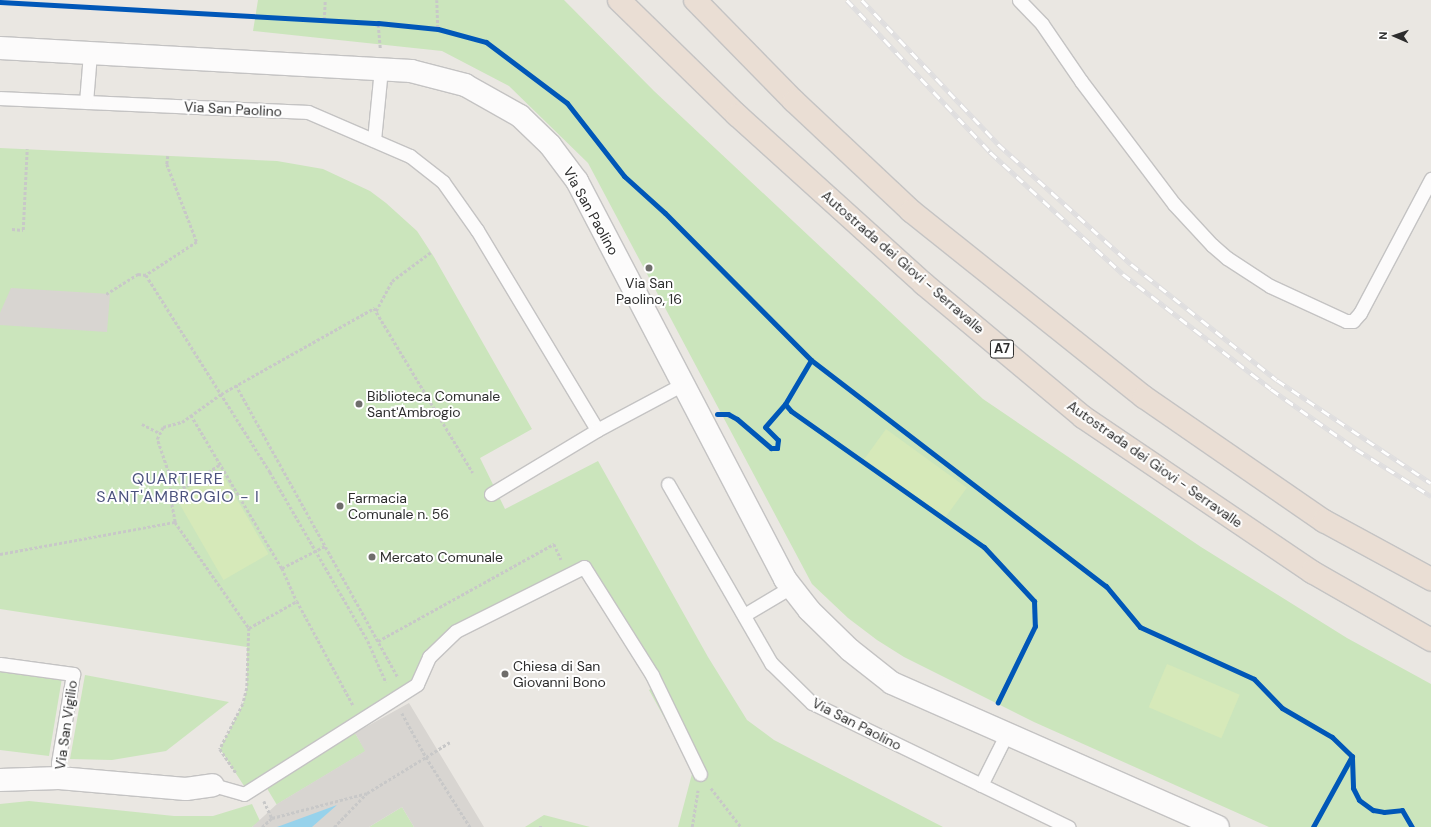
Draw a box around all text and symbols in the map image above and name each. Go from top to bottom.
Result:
north arrow [1375,16,1415,56]
text: N [1376,31,1390,40]
street label: Via San Paolino [184,98,282,120]
street label: Via San Paolino [560,164,622,258]
street label: Autostrada dei Giovi - Serravalle [818,187,988,337]
marker: Via San Paolino, 16 [644,263,654,273]
place label: Via San Paolino, 16 [616,275,682,308]
road number: A7 [989,338,1015,360]
place label: Biblioteca Comunale Sant'Ambrogio [367,388,500,420]
street label: Autostrada dei Giovi - Serravalle [1064,397,1246,531]
marker: Biblioteca Comunale Sant'Ambrogio [354,399,364,409]
district label: QUARTIERE SANT'AMBROGIO - I [96,469,260,507]
place label: Farmacia Comunale n. 56 [348,490,449,522]
marker: Farmacia Comunale n. 56 [335,501,345,511]
place label: Mercato Comunale [380,549,503,565]
marker: Mercato Comunale [367,552,377,562]
place label: Chiesa di San Giovanni Bono [513,658,606,690]
marker: Chiesa di San Giovanni Bono [500,669,510,679]
street label: Via San Vigilio [51,679,81,771]
street label: Via San Paolino [809,694,905,754]

